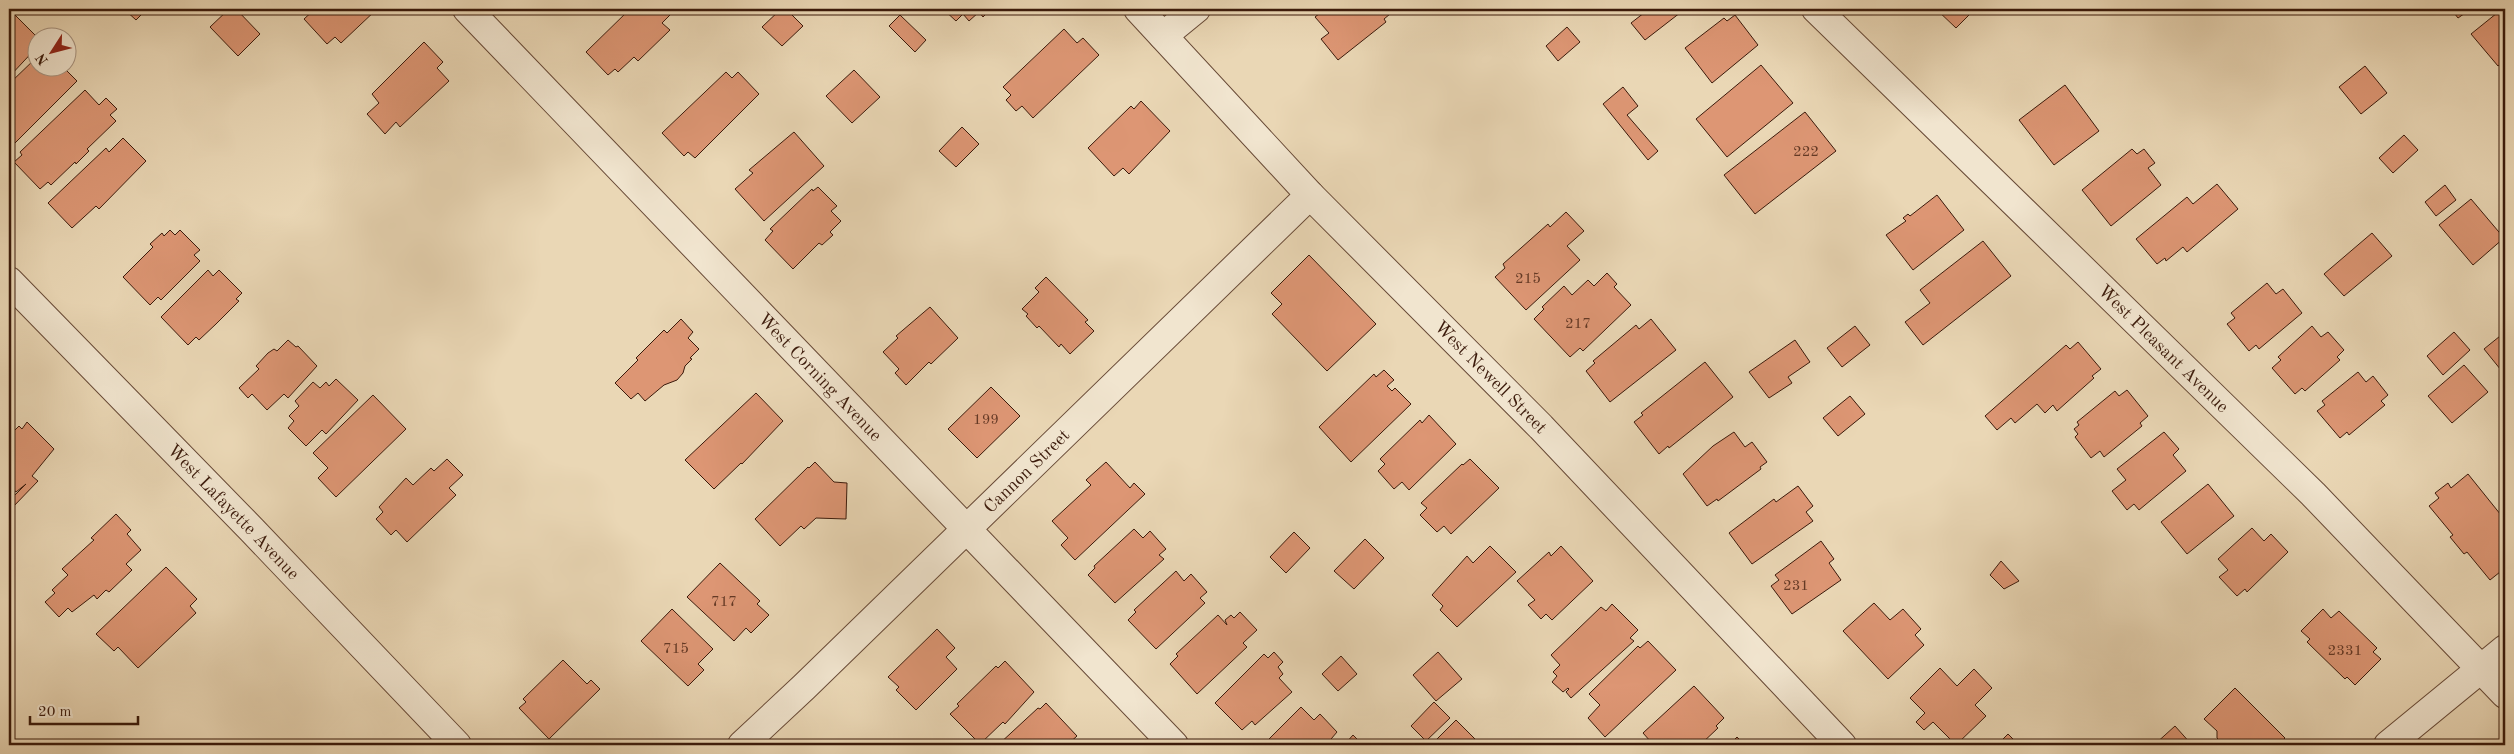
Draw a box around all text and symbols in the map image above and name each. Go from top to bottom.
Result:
north arrow [28,28,78,78]
text: N [33,50,51,67]
house number: 222 [1793,145,1819,160]
house number: 215 [1515,272,1541,287]
street label: West Pleasant Avenue [2094,282,2232,416]
street label: West Corning Avenue [754,310,885,445]
house number: 217 [1565,317,1591,332]
street label: West Newell Street [1431,318,1550,437]
house number: 199 [973,413,999,428]
street label: Cannon Street [981,426,1073,517]
street label: West Lafayette Avenue [164,441,302,584]
house number: 231 [1783,579,1809,594]
house number: 717 [711,595,737,610]
house number: 715 [663,642,689,657]
house number: 2331 [2328,644,2362,659]
scale bar [30,694,138,726]
text: 20 m [38,705,72,720]

